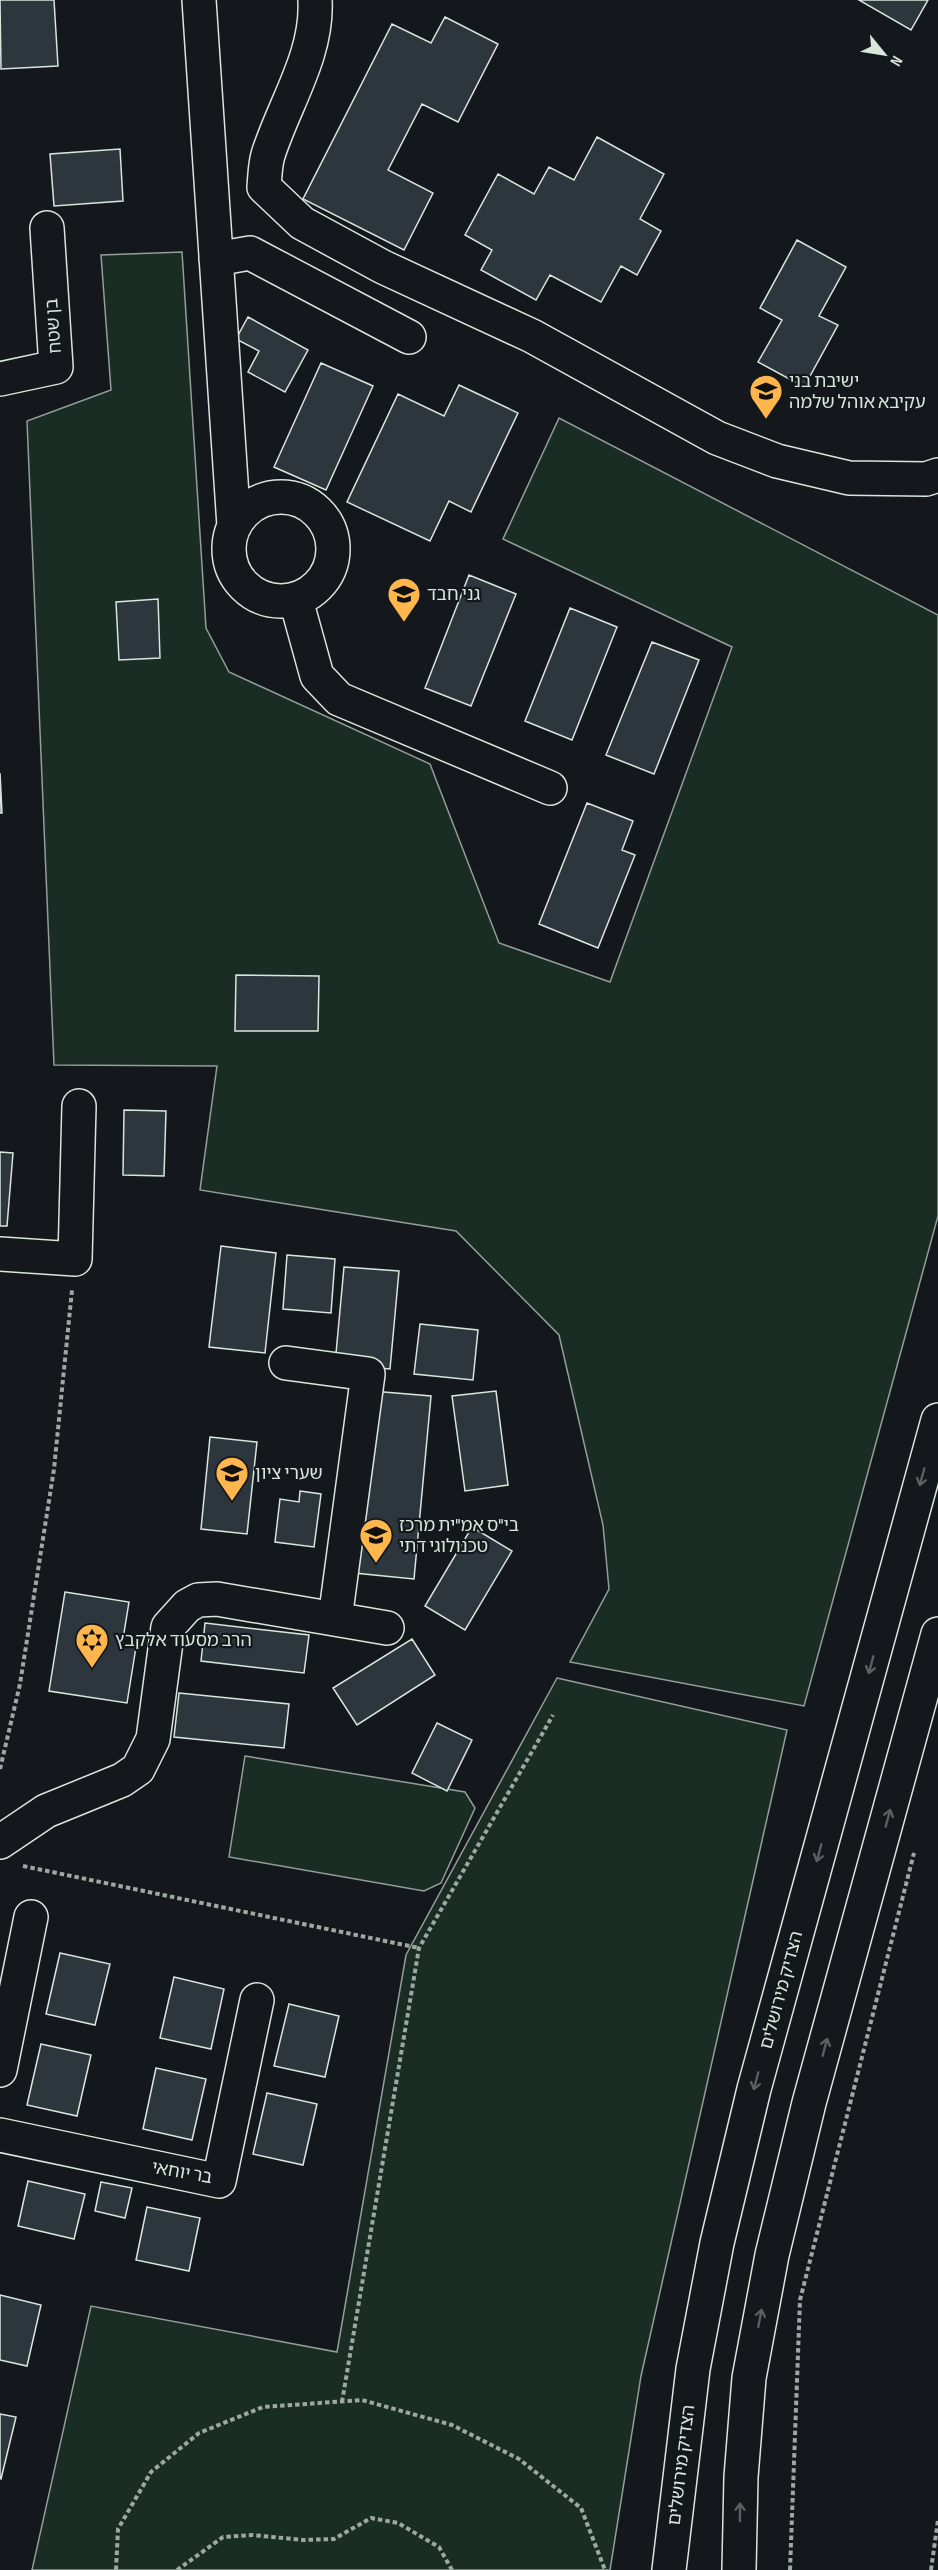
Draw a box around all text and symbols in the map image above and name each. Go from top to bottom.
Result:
north arrow [854,24,914,84]
text: N [885,52,906,69]
street label: בן שטח [41,298,66,354]
place label: ישיבת בני עקיבא אוהל שלמה [789,371,926,413]
school or university icon: ישיבת בני עקיבא אוהל שלמה [748,373,784,420]
school or university icon: גני חבד [386,576,422,623]
place label: גני חבד [427,584,480,605]
school or university icon: שערי ציון [214,1455,250,1502]
place label: שערי ציון [255,1463,323,1484]
one-way arrow [916,1467,928,1486]
place label: בי"ס אמ"ית מרכז טכנולוגי דתי [399,1515,519,1557]
school or university icon: בי"ס אמ"ית מרכז טכנולוגי דתי [358,1517,394,1564]
synagogue icon: הרב מסעוד אלקבץ [74,1622,110,1669]
place label: הרב מסעוד אלקבץ [115,1630,252,1651]
one-way arrow [865,1655,876,1674]
one-way arrow [882,1809,894,1828]
one-way arrow [813,1843,824,1862]
street label: הצדיק מירושלים [756,1929,807,2052]
one-way arrow [820,2037,831,2056]
one-way arrow [750,2071,762,2090]
street label: בר יוחאי [150,2157,214,2188]
one-way arrow [755,2309,766,2328]
street label: הצדיק מירושלים [664,2404,699,2527]
one-way arrow [734,2502,746,2522]

